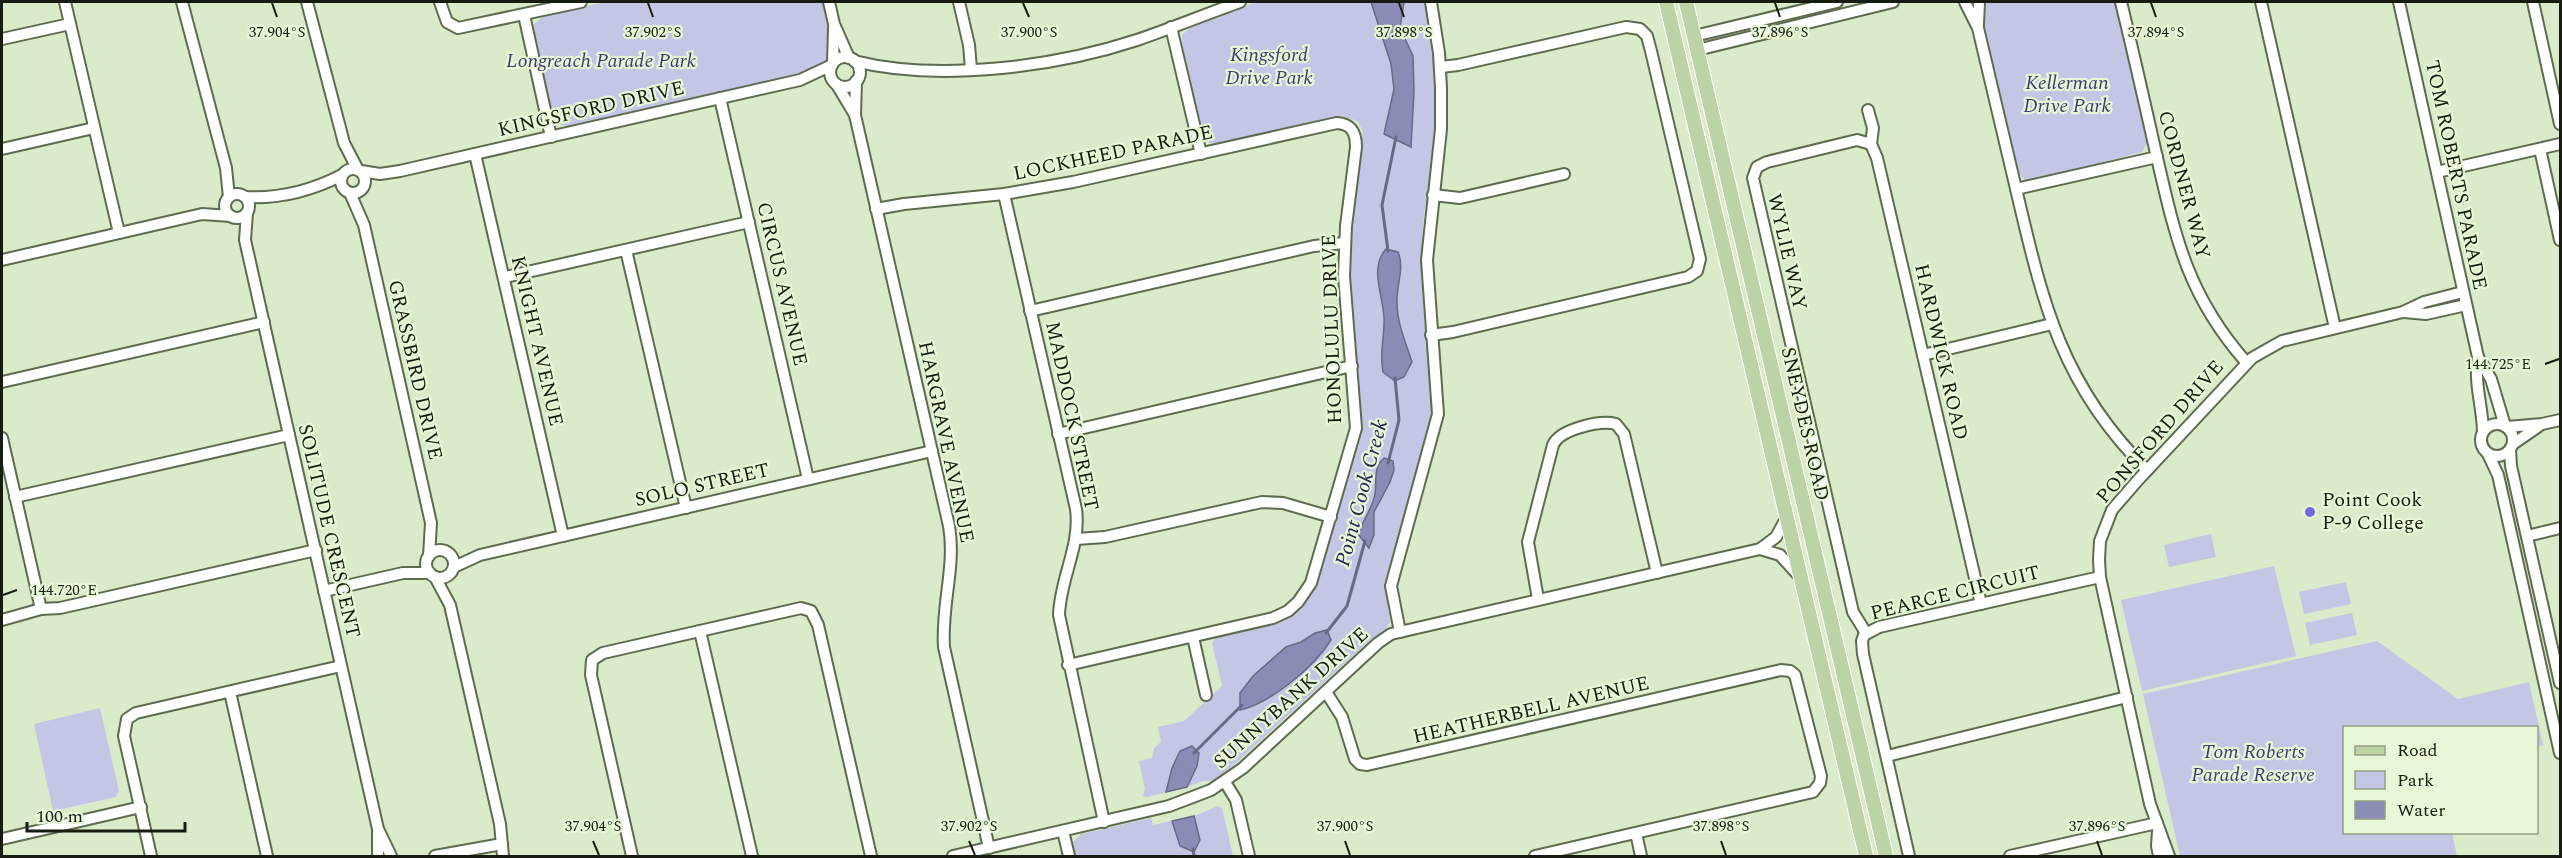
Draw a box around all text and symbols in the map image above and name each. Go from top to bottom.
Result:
text: 37.904°S [249,21,305,44]
text: 37.902°S [625,21,681,44]
text: 37.900°S [1001,21,1057,44]
text: 37.898°S [1376,21,1432,44]
text: 37.896°S [1752,21,1808,44]
text: 37.894°S [2128,21,2184,44]
park label: Kingsford Drive Park [1225,40,1313,93]
park label: Longreach Parade Park [506,46,697,76]
street label: TOM ROBERTS PARADE [2417,57,2495,293]
park label: Kellerman Drive Park [2023,68,2111,121]
street label: KINGSFORD DRIVE [495,73,687,145]
street label: CORDNER WAY [2150,107,2218,263]
street label: LOCKHEED PARADE [1010,117,1216,189]
street label: WYLIE WAY [1759,191,1815,313]
street label: CIRCUS AVENUE [749,199,815,369]
street label: HONOLULU DRIVE [1314,233,1350,425]
street label: KNIGHT AVENUE [503,253,571,429]
street label: HARDWICK ROAD [1906,261,1976,443]
street label: GRASSBIRD DRIVE [380,277,450,463]
street label: MADDOCK STREET [1037,319,1107,513]
street label: HARGRAVE AVENUE [910,338,982,546]
street label: SNEYDES ROAD [1773,344,1837,504]
street label: PONSFORD DRIVE [2089,353,2231,511]
text: 144.725°E [2465,353,2531,376]
water label: Point Cook Creek [1327,416,1397,570]
street label: SOLITUDE CRESCENT [290,421,368,641]
street label: SOLO STREET [632,455,772,515]
place label: Point Cook P-9 College [2322,485,2424,538]
marker: Point Cook P-9 College [2303,505,2317,519]
street label: PEARCE CIRCUIT [1867,557,2043,629]
text: 144.720°E [31,579,97,602]
street label: SUNNYBANK DRIVE [1207,620,1375,776]
street label: HEATHERBELL AVENUE [1410,668,1652,752]
legend [2343,726,2538,834]
park label: Tom Roberts Parade Reserve [2191,737,2315,790]
text: Road [2397,737,2438,764]
text: Park [2397,767,2434,794]
scale bar [27,795,184,833]
text: Water [2397,797,2445,824]
text: 100 m [36,803,83,830]
text: 37.904°S [565,815,621,838]
text: 37.902°S [941,815,997,838]
text: 37.900°S [1317,815,1373,838]
text: 37.898°S [1693,815,1749,838]
text: 37.896°S [2069,815,2125,838]

